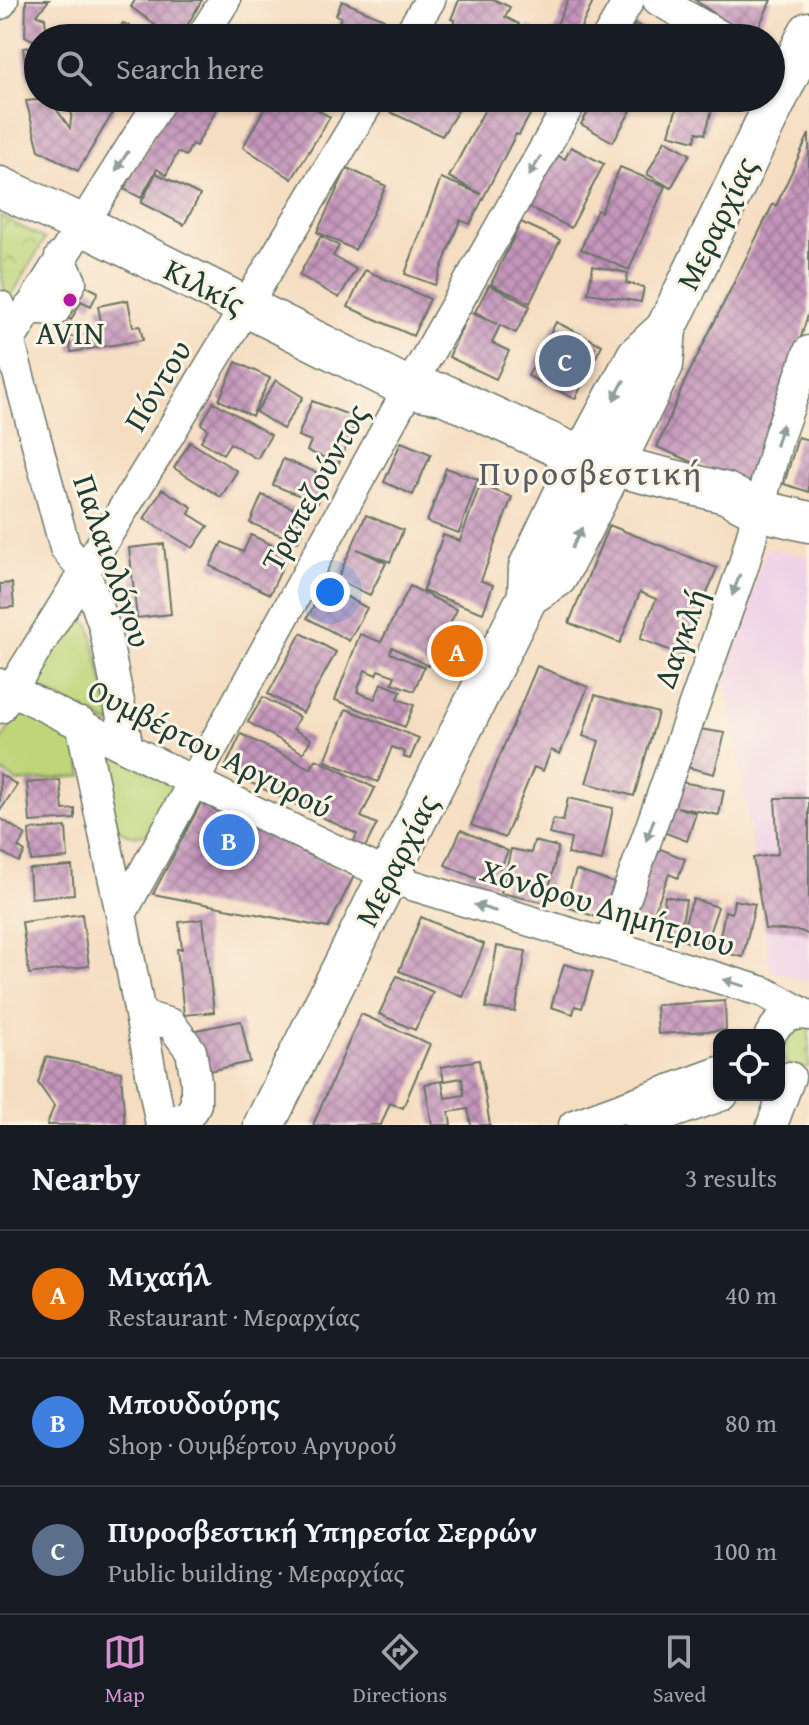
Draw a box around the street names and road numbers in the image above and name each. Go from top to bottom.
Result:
street label: Μεραρχίας [663,148,769,298]
street label: Κιλκίς [156,246,254,327]
street label: Πόντου [111,330,203,440]
street label: Τραπεζούντος [249,394,380,579]
street label: Παλαιολόγου [61,468,165,654]
street label: Δαγκλή [640,582,720,694]
street label: Ουμβέρτου Αργυρού [80,666,340,830]
street label: Μεραρχίας [342,785,450,935]
street label: Χόνδρου Δημήτριου [475,846,741,968]

